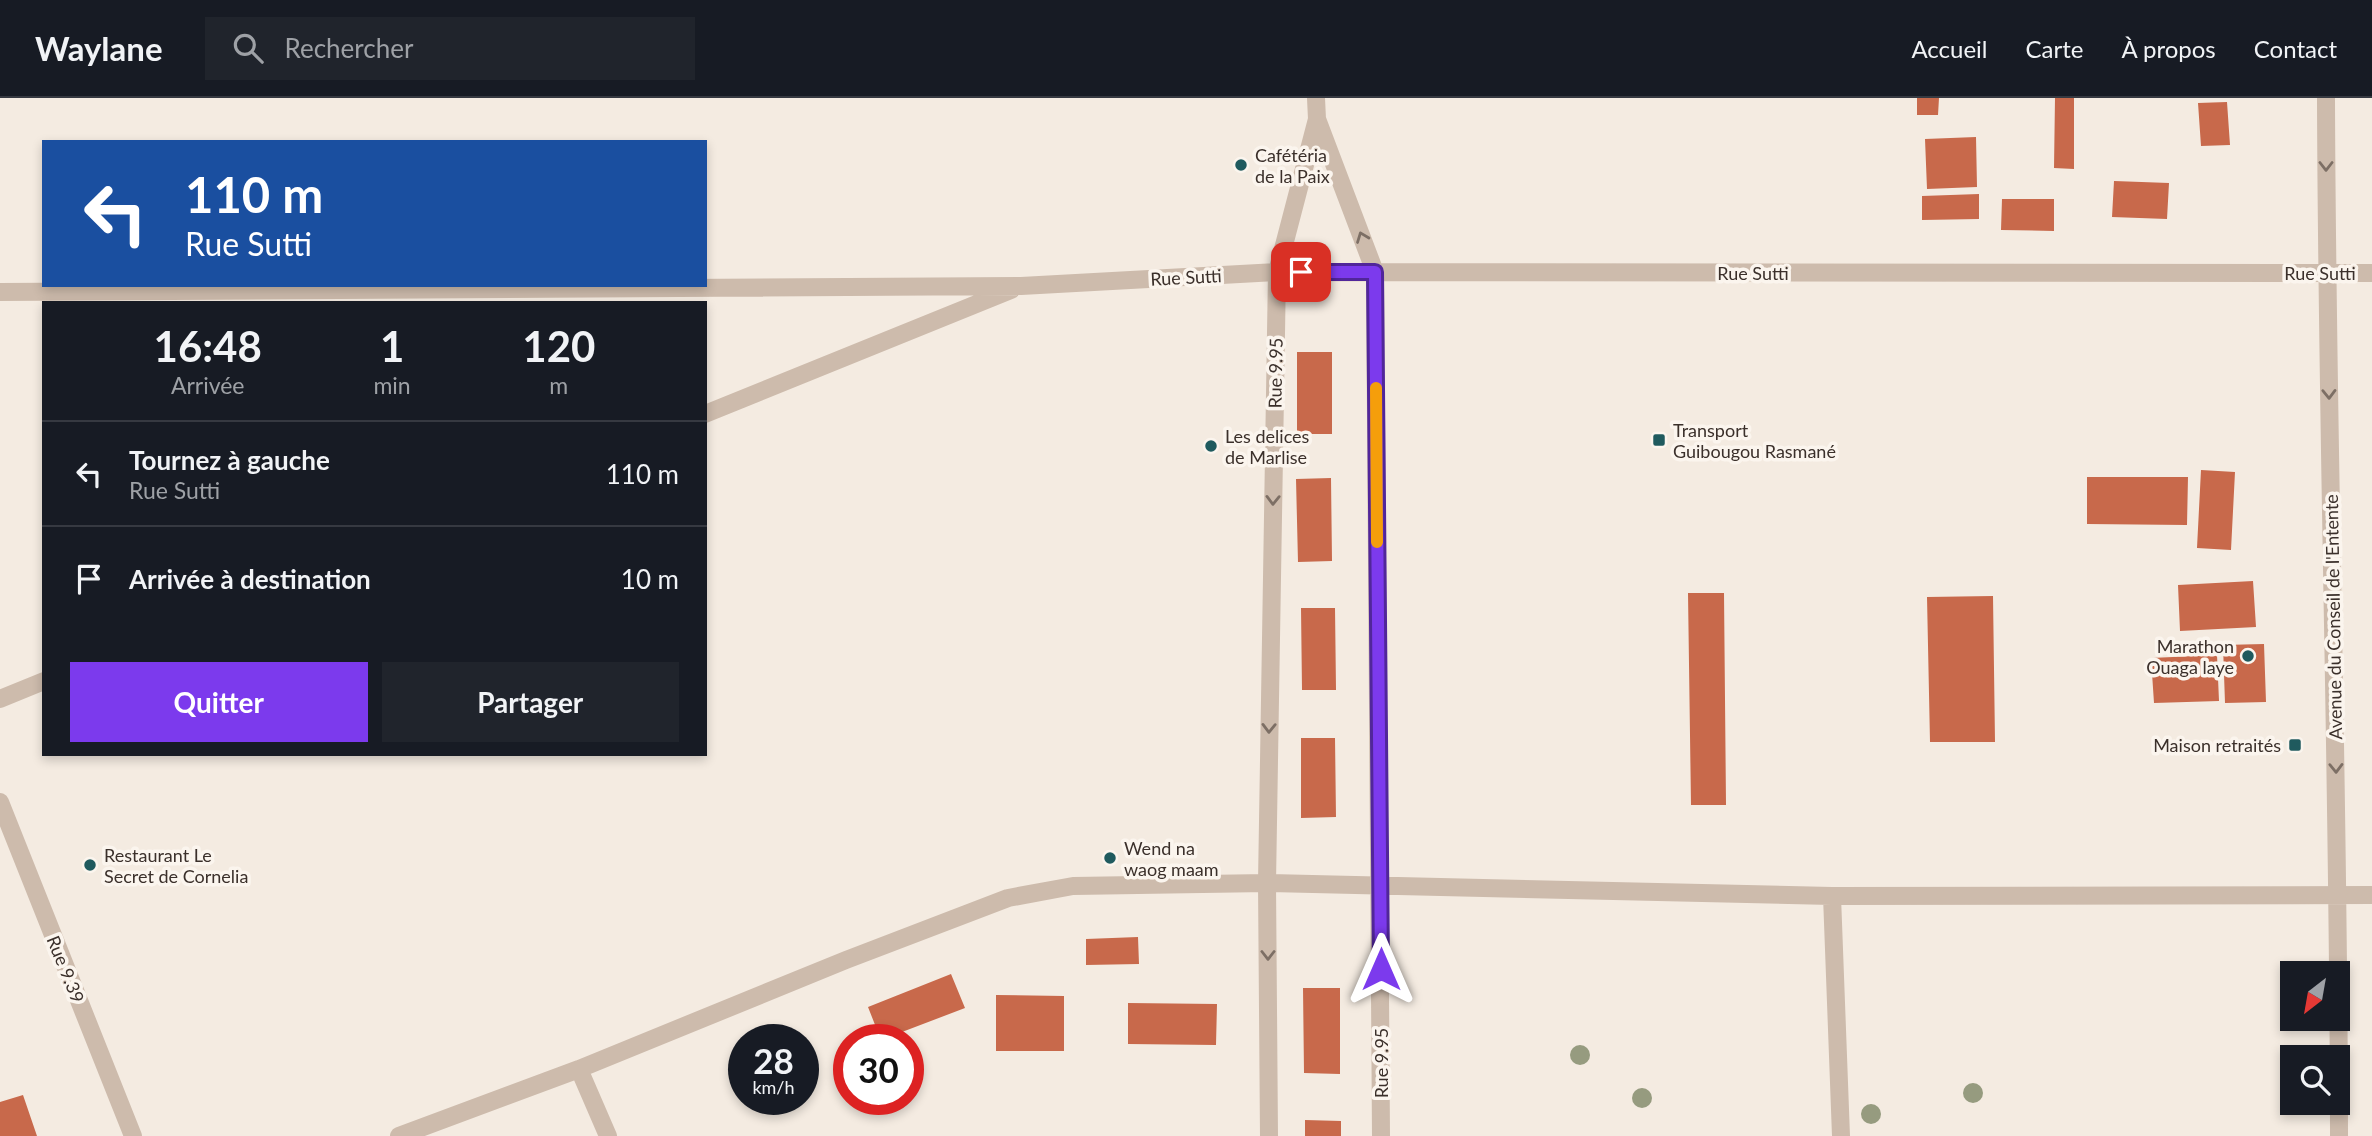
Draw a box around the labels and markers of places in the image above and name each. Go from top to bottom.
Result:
place label: Cafétéria de la Paix [1255,144,1330,187]
marker: Cafétéria de la Paix [1233,157,1249,173]
pin [1271,242,1331,302]
place label: Transport Guibougou Rasmané [1673,419,1836,462]
place label: Les delices de Marlise [1225,425,1310,468]
marker: Transport Guibougou Rasmané [1651,432,1667,448]
marker: Les delices de Marlise [1203,438,1219,454]
place label: Marathon Ouaga laye [2146,635,2234,678]
marker: Marathon Ouaga laye [2240,648,2256,664]
place label: Maison retraités [2153,734,2281,756]
marker: Maison retraités [2287,737,2303,753]
place label: Wend na waog maam [1124,837,1219,880]
place label: Restaurant Le Secret de Cornelia [104,844,248,887]
marker: Wend na waog maam [1102,850,1118,866]
marker: Restaurant Le Secret de Cornelia [82,857,98,873]

